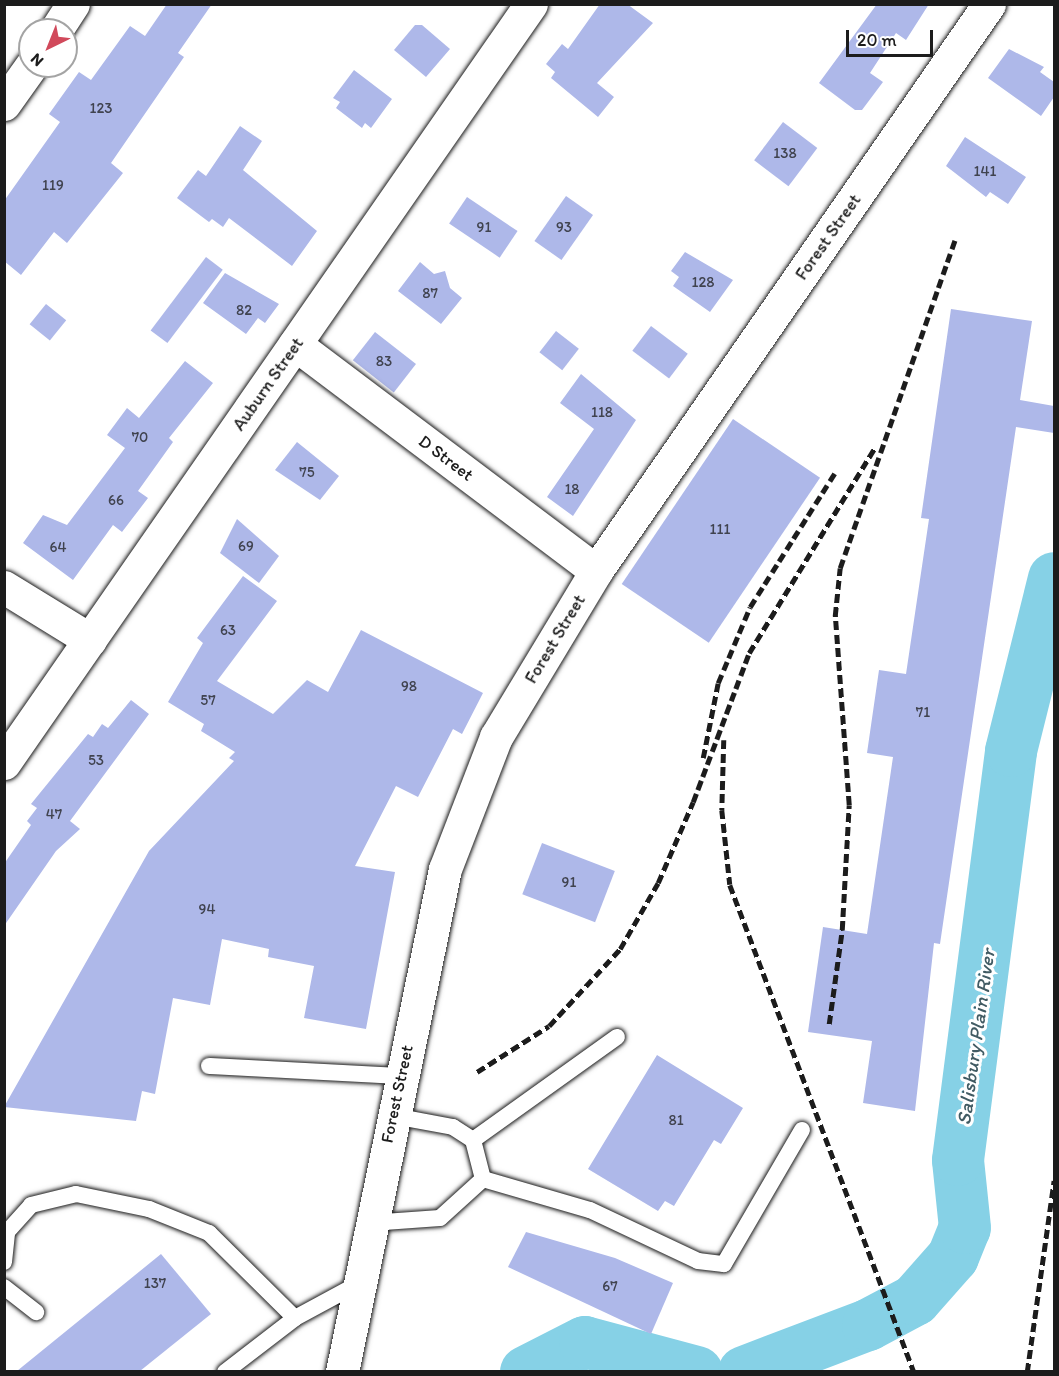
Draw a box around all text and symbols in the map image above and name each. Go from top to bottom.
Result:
north arrow [18,18,78,78]
scale bar [849,18,936,56]
text: 20 m [857,29,897,51]
text: N [26,49,47,71]
house number: 123 [89,100,113,118]
house number: 138 [773,145,797,163]
house number: 141 [974,163,996,181]
house number: 119 [42,177,64,195]
street label: Forest Street [790,190,866,284]
house number: 91 [477,219,491,237]
house number: 93 [556,219,572,237]
house number: 128 [691,274,715,292]
house number: 87 [422,285,438,303]
house number: 82 [236,302,252,320]
street label: Auburn Street [228,333,308,435]
house number: 83 [376,353,392,371]
house number: 118 [591,404,613,422]
house number: 70 [132,429,148,447]
street label: D Street [414,430,478,486]
house number: 75 [299,464,315,482]
house number: 18 [564,481,580,499]
house number: 66 [108,492,124,510]
house number: 111 [710,521,730,539]
house number: 69 [238,538,254,556]
house number: 64 [50,539,66,557]
street label: Forest Street [520,591,590,687]
house number: 63 [220,622,236,640]
house number: 98 [401,678,417,696]
house number: 57 [200,692,216,710]
house number: 71 [916,704,930,722]
house number: 53 [88,752,104,770]
house number: 47 [46,806,62,824]
house number: 91 [562,874,576,892]
house number: 94 [199,901,215,919]
water label: Salisbury Plain River [952,948,1000,1126]
street label: Forest Street [376,1043,418,1145]
house number: 81 [668,1112,684,1130]
house number: 137 [144,1275,166,1293]
house number: 67 [602,1278,618,1296]

